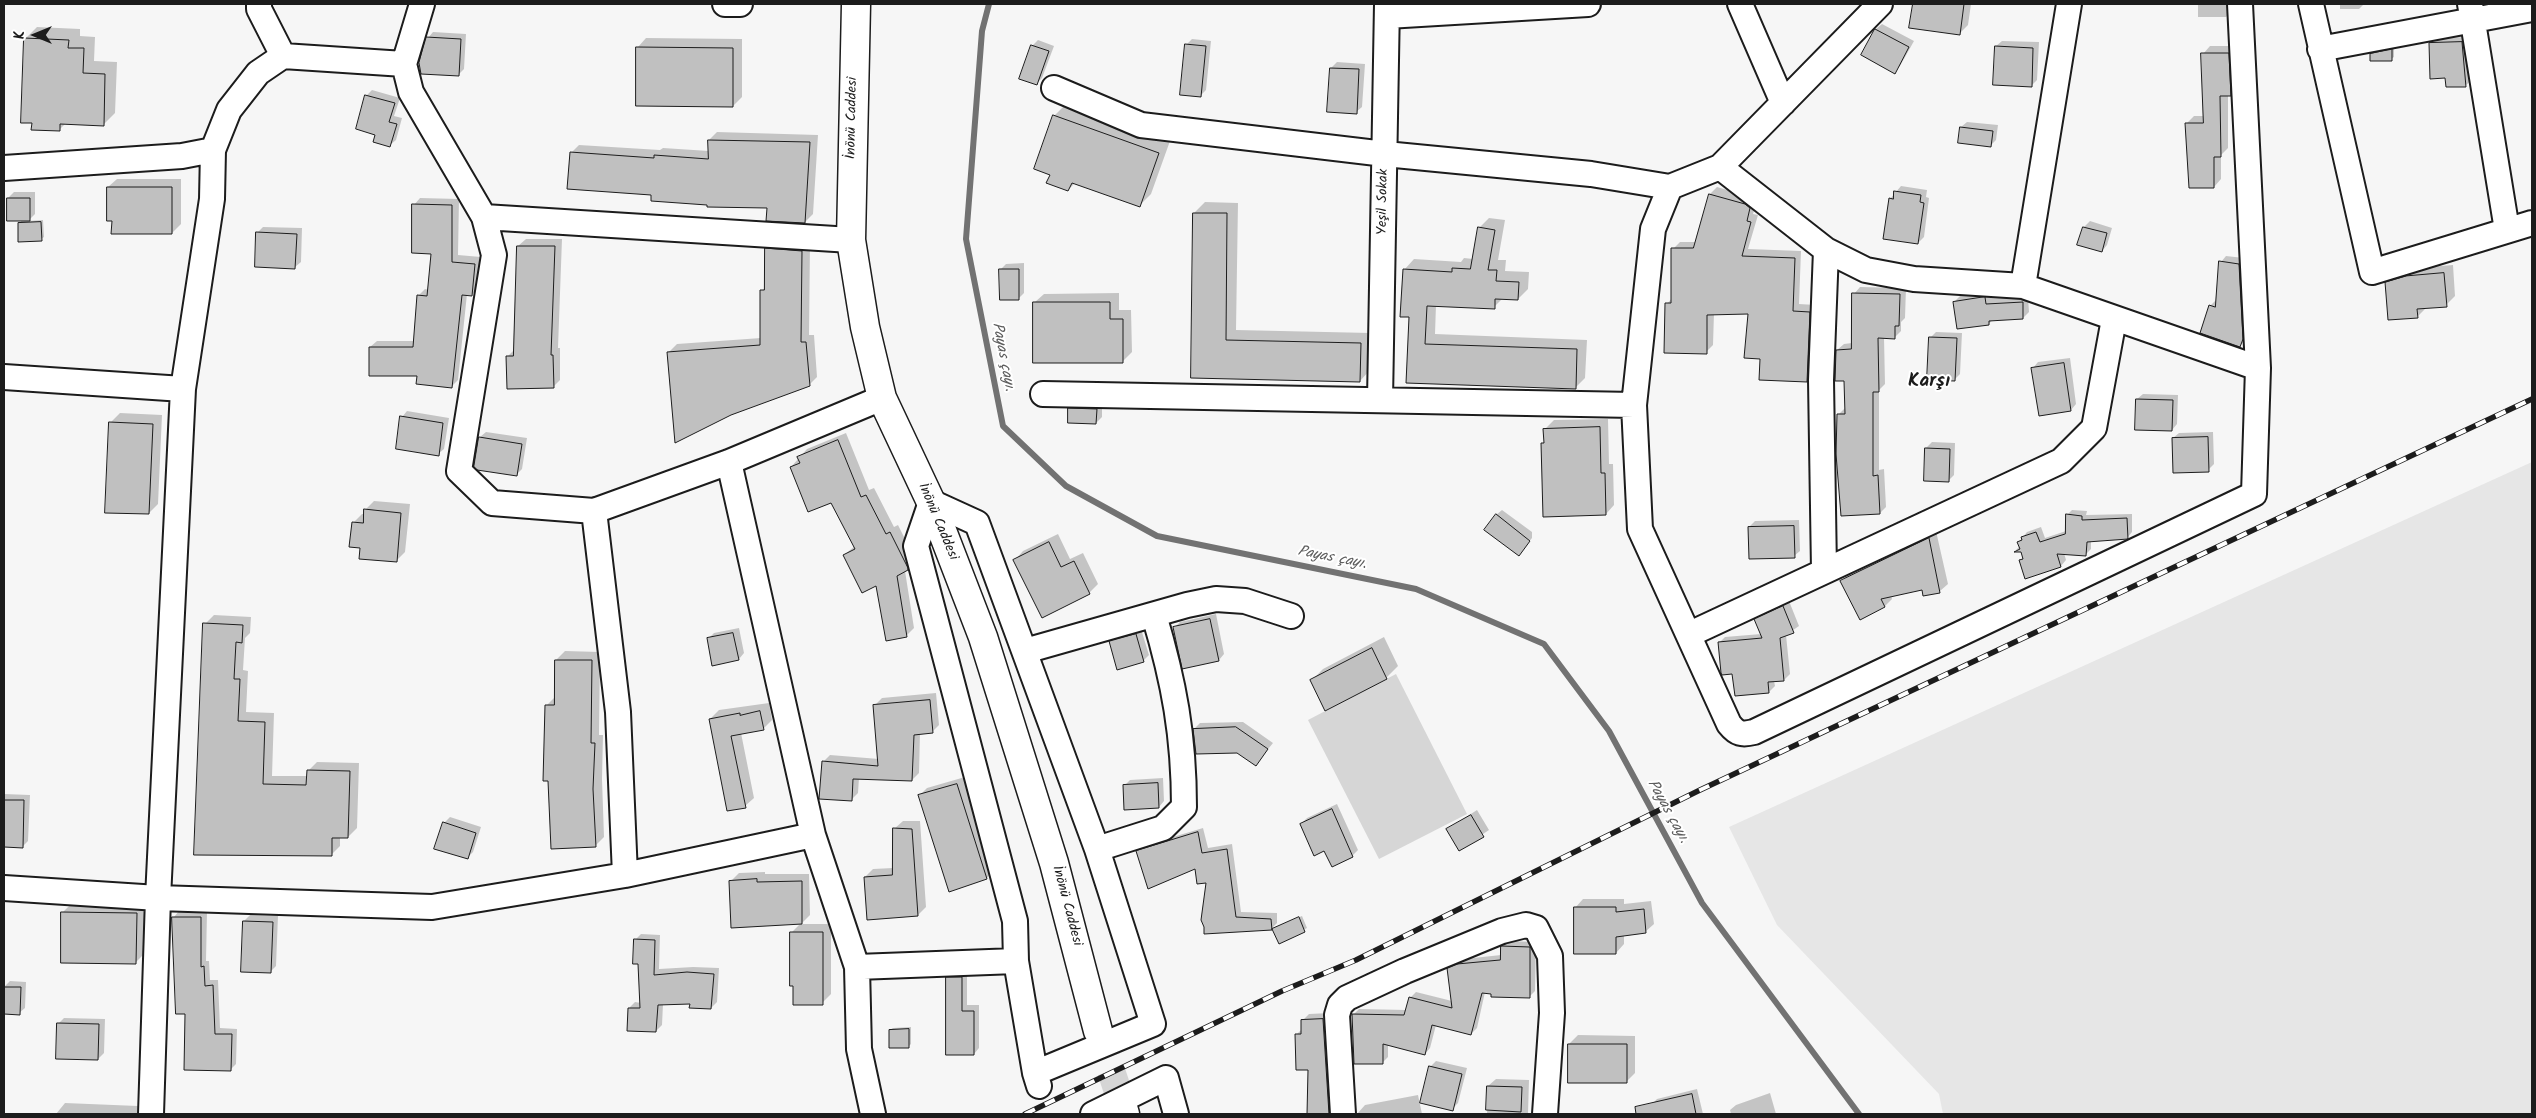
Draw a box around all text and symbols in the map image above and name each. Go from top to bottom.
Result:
north arrow [10,10,60,60]
text: K [9,31,31,39]
street label: İnönü Caddesi [844,77,862,159]
street label: Yeşil Sokak [1375,169,1393,235]
water label: Payas çayı. [986,321,1018,393]
district label: Karşı [1908,372,1950,394]
street label: İnönü Caddesi [913,481,961,563]
water label: Payas çayı. [1296,543,1368,575]
water label: Payas çayı. [1642,777,1692,847]
street label: İnönü Caddesi [1047,864,1085,948]

